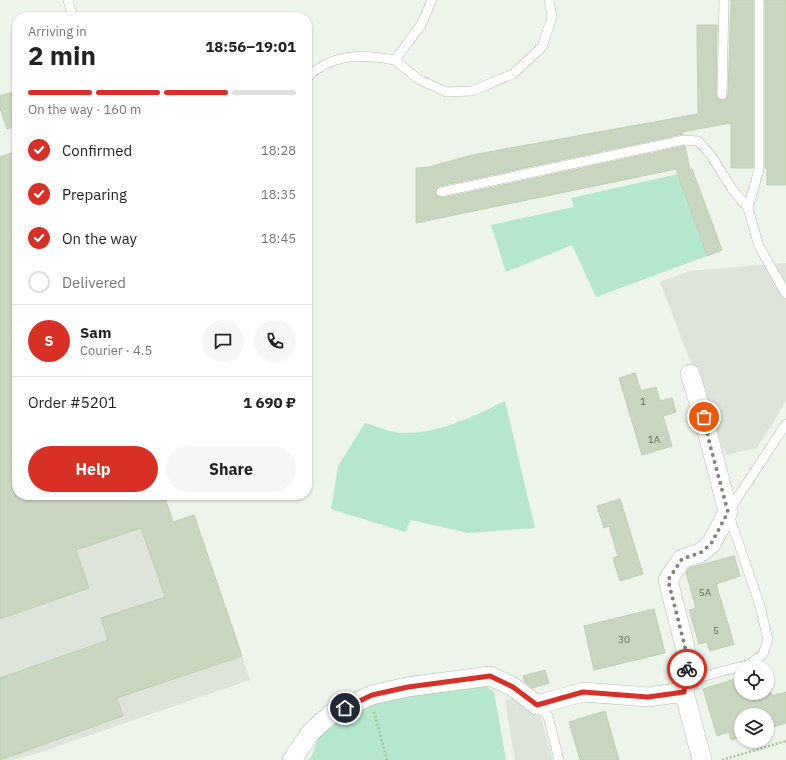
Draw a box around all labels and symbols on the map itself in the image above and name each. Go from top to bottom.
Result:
house number: 1 [640,395,646,408]
pin [687,400,721,434]
house number: 1А [648,433,661,446]
house number: 5А [699,586,712,599]
house number: 5 [713,624,719,637]
house number: 30 [618,633,630,646]
courier [667,649,707,689]
pin [328,691,362,725]

